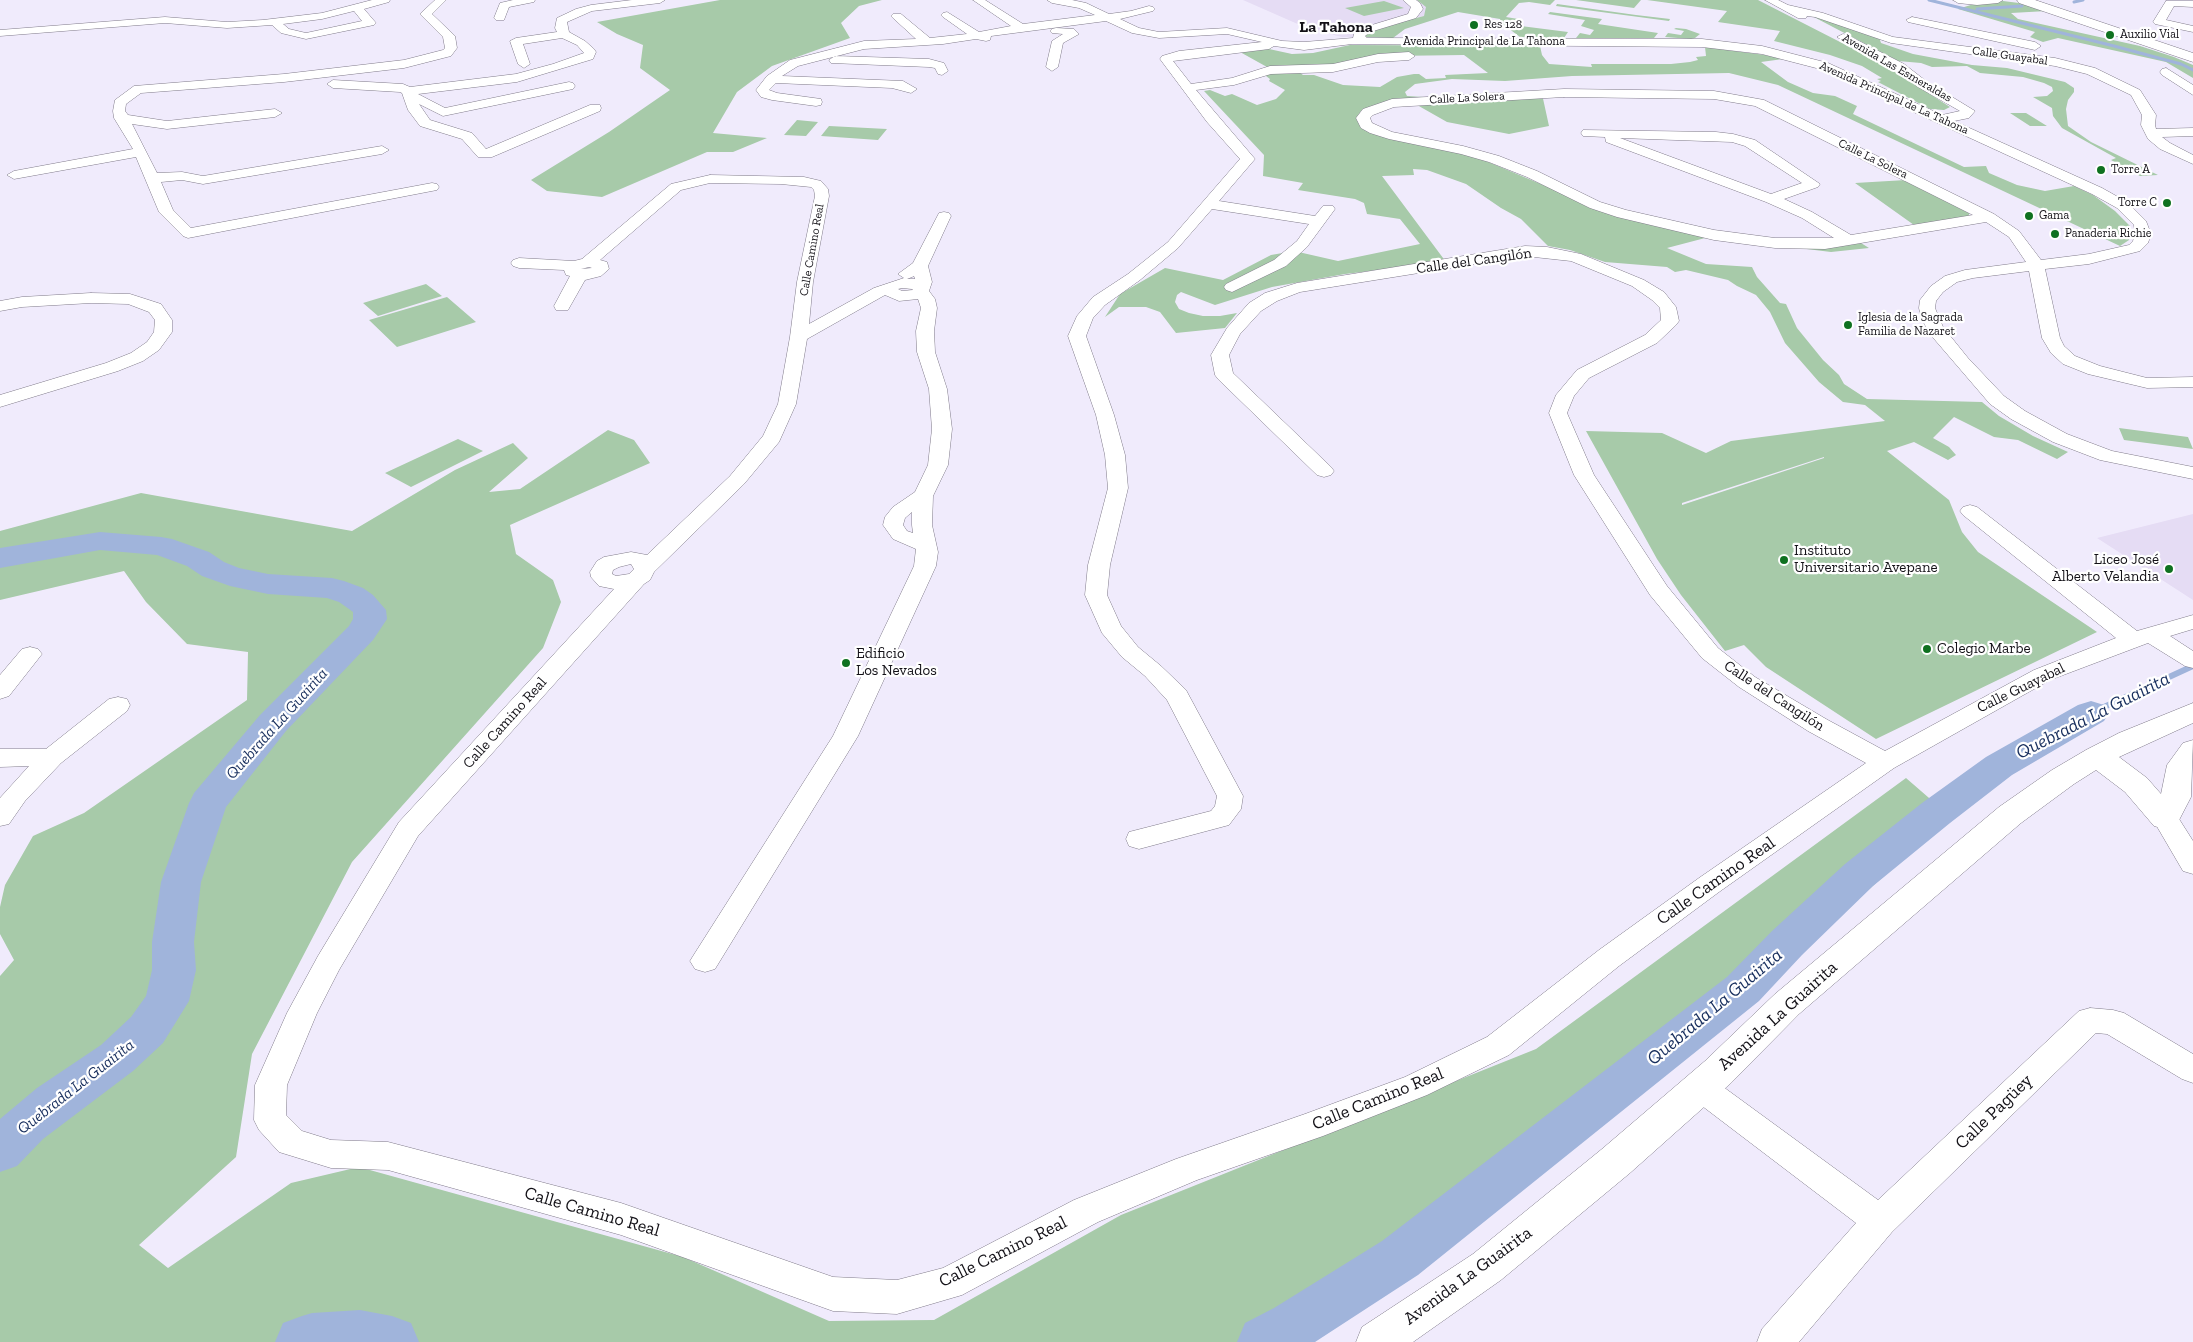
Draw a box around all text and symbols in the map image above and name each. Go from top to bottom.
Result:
district label: La Tahona [1299,17,1373,37]
place label: Res 128 [1484,18,1522,32]
marker: Res 128 [1468,19,1480,31]
place label: Auxilio Vial [2120,28,2179,42]
marker: Auxilio Vial [2104,29,2116,41]
street label: Avenida Las Esmeraldas [1840,31,1954,105]
street label: Avenida Principal de La Tahona [1403,35,1565,49]
street label: Calle Guayabal [1971,44,2049,68]
street label: Avenida Principal de La Tahona [1817,58,1971,138]
street label: Calle La Solera [1429,89,1505,107]
street label: Calle La Solera [1836,136,1910,182]
place label: Torre A [2111,163,2150,177]
marker: Torre A [2095,164,2107,176]
place label: Torre C [2118,196,2157,210]
marker: Torre C [2161,197,2173,209]
street label: Calle Camino Real [797,203,827,297]
place label: Gama [2039,209,2069,223]
marker: Gama [2023,210,2035,222]
place label: Panaderia Richie [2065,227,2151,241]
marker: Panaderia Richie [2049,228,2061,240]
street label: Calle del Cangilón [1415,244,1533,278]
place label: Iglesia de la Sagrada Familia de Nazaret [1858,311,1963,339]
marker: Iglesia de la Sagrada Familia de Nazaret [1842,319,1854,331]
place label: Instituto Universitario Avepane [1794,542,1938,577]
place label: Liceo José Alberto Velandia [2052,551,2159,586]
marker: Instituto Universitario Avepane [1778,554,1790,566]
marker: Liceo José Alberto Velandia [2163,563,2175,575]
place label: Colegio Marbe [1937,640,2031,658]
marker: Colegio Marbe [1921,643,1933,655]
place label: Edificio Los Nevados [856,645,937,680]
marker: Edificio Los Nevados [840,657,852,669]
street label: Calle del Cangilón [1720,657,1828,735]
street label: Calle Guayabal [1974,659,2068,717]
water label: Quebrada La Guairita [222,665,332,783]
water label: Quebrada La Guairita [2012,667,2174,765]
street label: Calle Camino Real [459,674,551,772]
street label: Calle Camino Real [1653,832,1779,930]
water label: Quebrada La Guairita [1643,944,1787,1070]
street label: Avenida La Guairita [1714,957,1842,1075]
water label: Quebrada La Guairita [14,1036,138,1138]
street label: Calle Camino Real [1309,1063,1447,1135]
street label: Calle Pagüey [1951,1070,2037,1154]
street label: Calle Camino Real [522,1182,662,1242]
street label: Calle Camino Real [935,1212,1071,1292]
street label: Avenida La Guairita [1400,1222,1536,1330]

